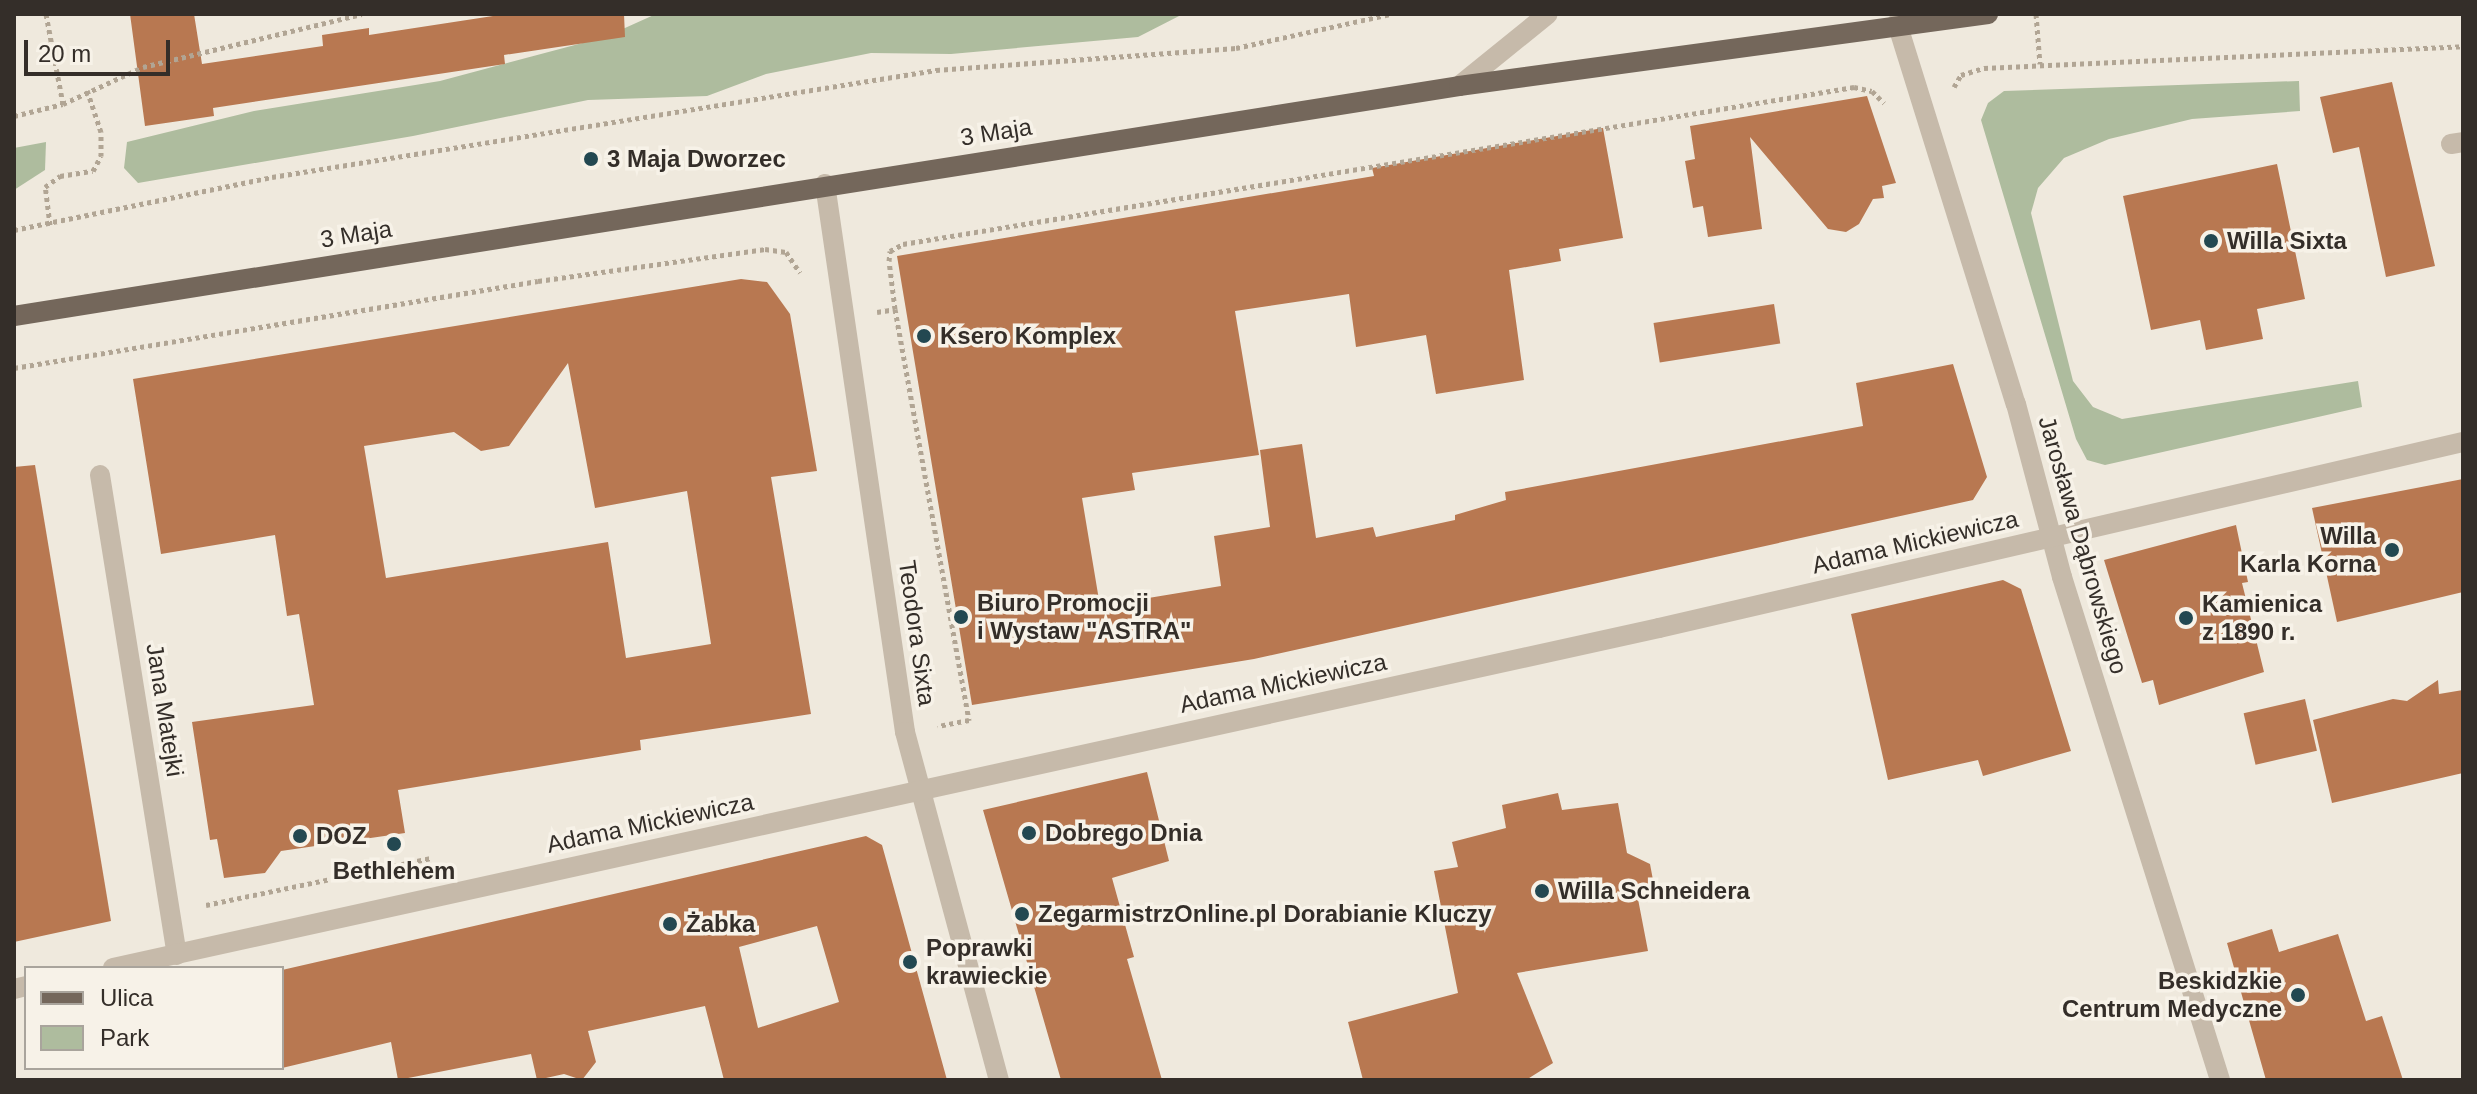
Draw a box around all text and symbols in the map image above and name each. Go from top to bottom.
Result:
scale bar [28,24,174,74]
text: 20 m [38,40,91,67]
street label: 3 Maja [958,112,1034,152]
place label: 3 Maja Dworzec [607,145,786,173]
marker: 3 Maja Dworzec [582,150,600,168]
street label: 3 Maja [318,214,394,254]
place label: Willa Sixta [2227,227,2347,255]
marker: Willa Sixta [2202,232,2220,250]
place label: Ksero Komplex [940,322,1116,350]
marker: Ksero Komplex [915,327,933,345]
street label: Jarosława Dąbrowskiego [2032,413,2134,677]
street label: Adama Mickiewicza [1809,504,2021,580]
place label: Willa Karla Korna [2240,522,2376,578]
marker: Willa Karla Korna [2383,541,2401,559]
street label: Teodora Sixta [893,558,941,708]
place label: Biuro Promocji i Wystaw "ASTRA" [977,589,1191,645]
place label: Kamienica z 1890 r. [2202,590,2322,646]
marker: Biuro Promocji i Wystaw "ASTRA" [952,608,970,626]
marker: Kamienica z 1890 r. [2177,609,2195,627]
street label: Jana Matejki [140,641,190,779]
street label: Adama Mickiewicza [1177,647,1389,719]
street label: Adama Mickiewicza [544,787,756,859]
place label: Dobrego Dnia [1045,819,1202,847]
place label: DOZ [316,822,367,850]
marker: Dobrego Dnia [1020,824,1038,842]
marker: DOZ [291,827,309,845]
marker: Bethlehem [385,835,403,853]
place label: Bethlehem [333,857,455,885]
place label: Willa Schneidera [1558,877,1750,905]
marker: Willa Schneidera [1533,882,1551,900]
place label: ZegarmistrzOnline.pl Dorabianie Kluczy [1038,900,1491,928]
marker: ZegarmistrzOnline.pl Dorabianie Kluczy [1013,905,1031,923]
place label: Żabka [686,910,755,938]
marker: Żabka [661,915,679,933]
place label: Poprawki krawieckie [926,934,1047,990]
marker: Poprawki krawieckie [901,953,919,971]
legend [24,966,284,1070]
place label: Beskidzkie Centrum Medyczne [2062,967,2282,1023]
text: Ulica [100,984,153,1011]
marker: Beskidzkie Centrum Medyczne [2289,986,2307,1004]
text: Park [100,1024,149,1051]

